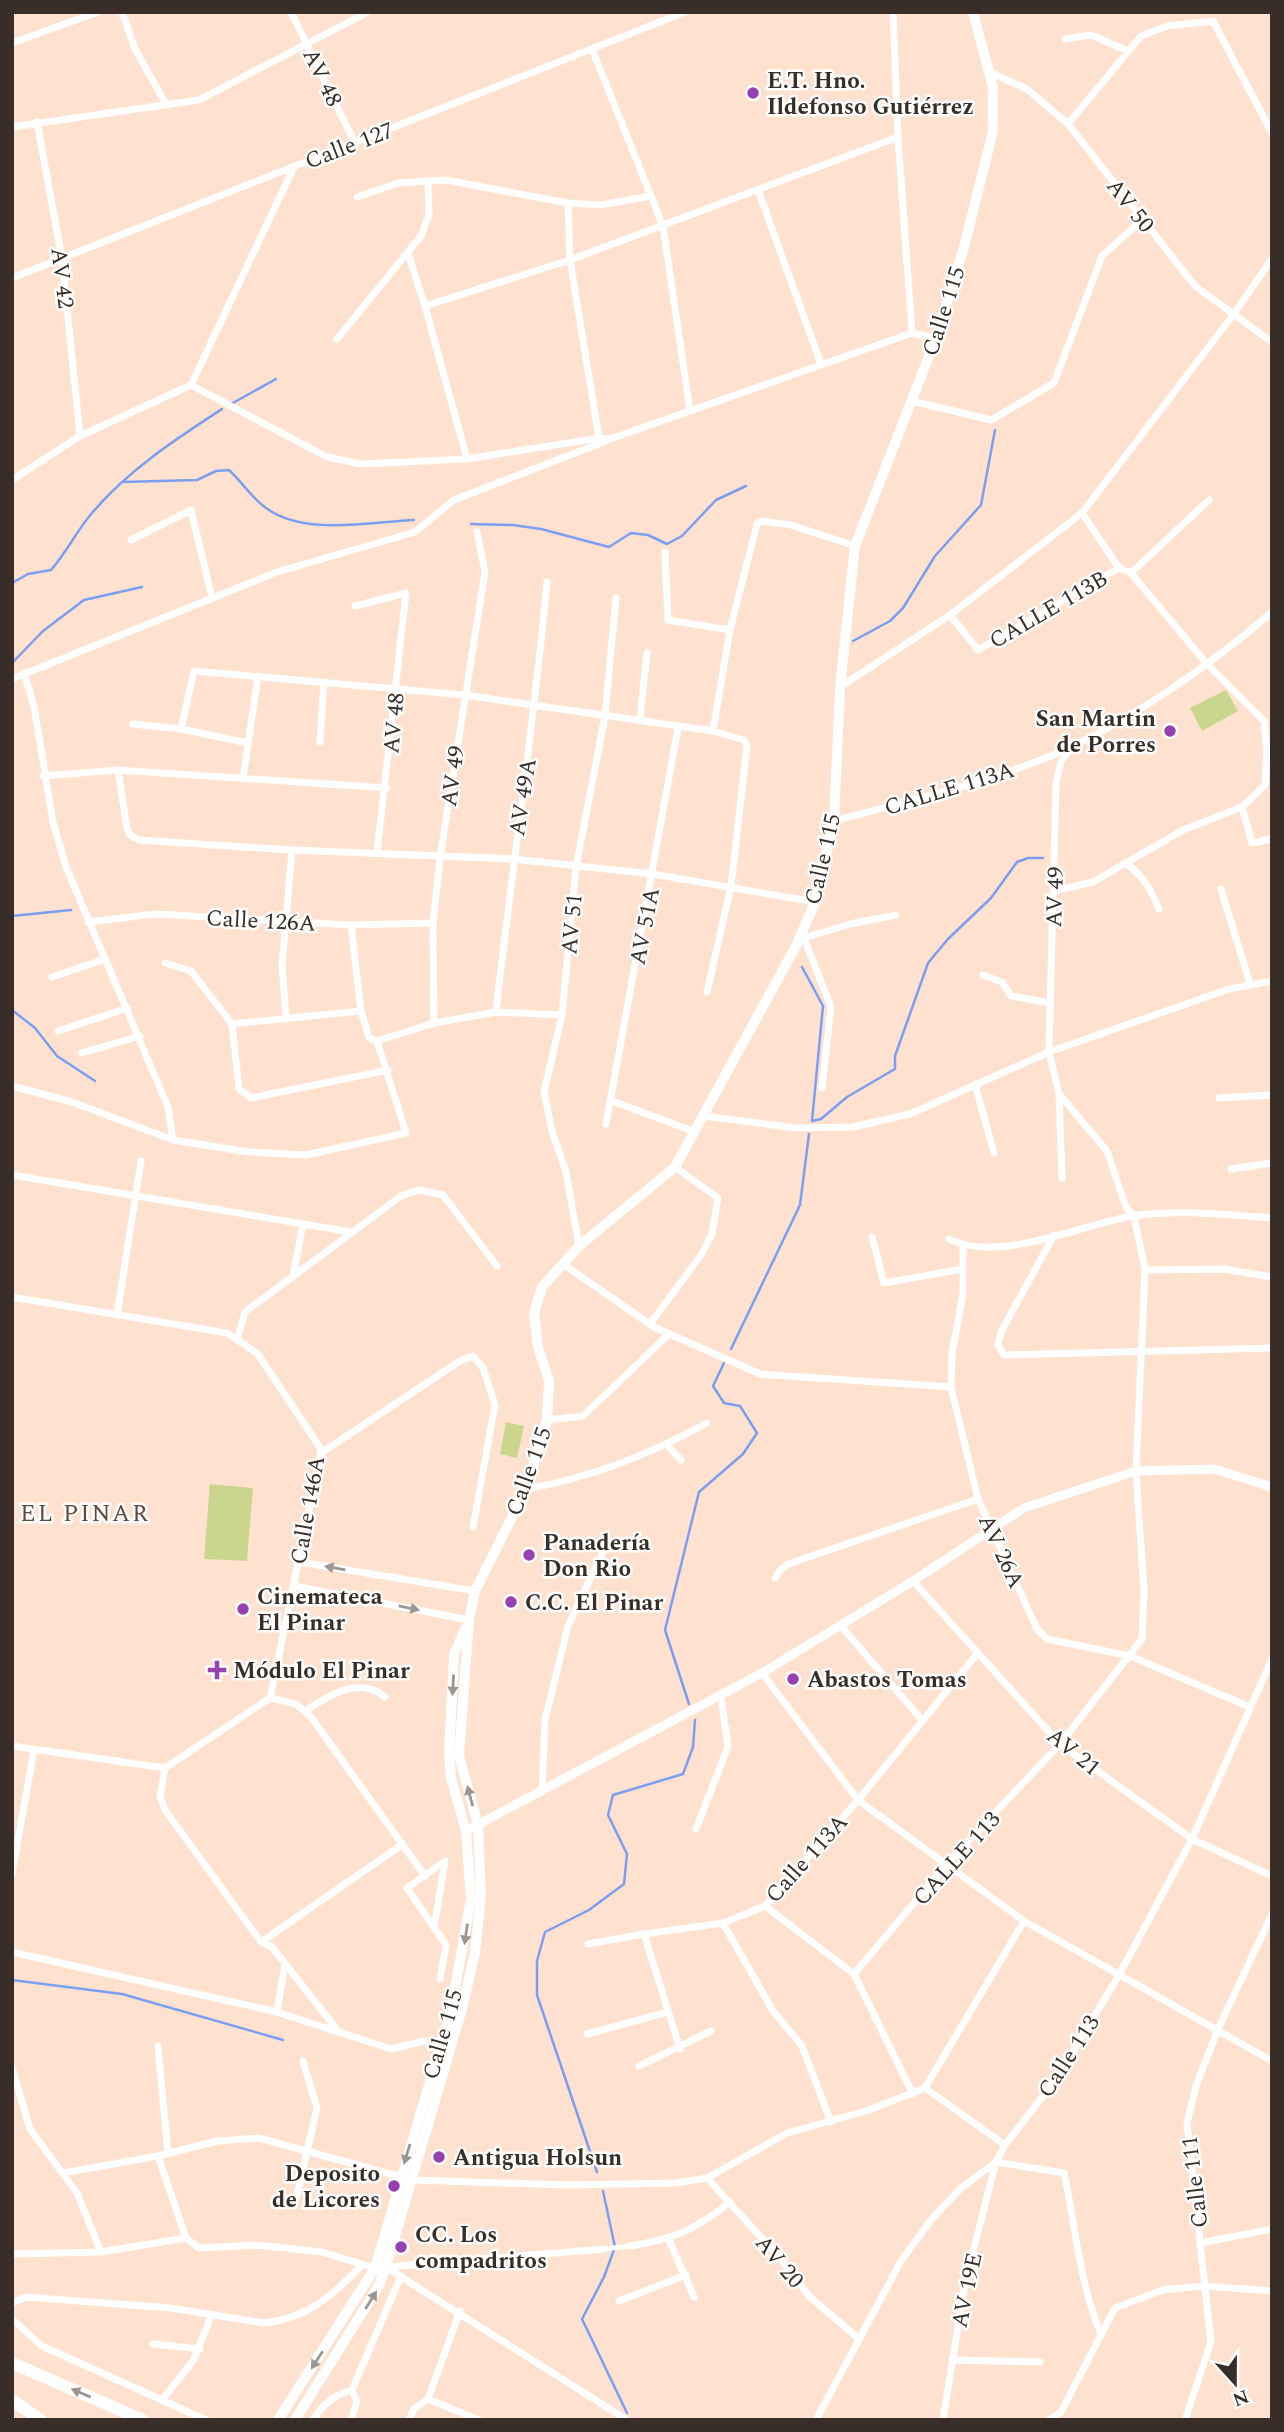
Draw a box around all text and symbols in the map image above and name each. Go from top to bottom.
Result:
street label: AV 48 [293,42,351,113]
place label: E.T. Hno. Ildefonso Gutiérrez [767,64,974,125]
marker: E.T. Hno. Ildefonso Gutiérrez [745,85,761,101]
street label: Calle 127 [300,113,399,179]
street label: AV 50 [1097,171,1162,241]
street label: AV 42 [40,246,83,311]
street label: Calle 115 [913,262,975,361]
street label: CALLE 113B [983,562,1115,659]
street label: AV 48 [374,691,415,755]
place label: San Martin de Porres [1036,702,1156,763]
marker: San Martin de Porres [1162,723,1178,739]
street label: AV 49 [432,743,475,809]
street label: CALLE 113A [880,753,1019,826]
street label: AV 49A [500,756,547,839]
street label: Calle 115 [796,810,851,908]
street label: AV 49 [1037,866,1074,928]
street label: AV 51A [621,884,670,968]
street label: AV 51 [552,892,593,956]
street label: Calle 126A [205,901,317,942]
street label: Calle 115 [497,1422,562,1521]
street label: Calle 146A [282,1453,335,1567]
district label: EL PINAR [20,1496,150,1532]
street label: AV 26A [968,1509,1033,1595]
place label: Panadería Don Rio [543,1526,651,1587]
marker: Panadería Don Rio [521,1547,537,1563]
one-way arrow [324,1562,346,1573]
place label: Cinemateca El Pinar [257,1580,383,1641]
place label: C.C. El Pinar [525,1586,663,1621]
marker: C.C. El Pinar [503,1594,519,1610]
marker: Cinemateca El Pinar [235,1601,251,1617]
one-way arrow [398,1603,420,1614]
place label: Módulo El Pinar [233,1654,410,1689]
marker: Módulo El Pinar [207,1660,227,1680]
place label: Abastos Tomas [807,1663,967,1698]
marker: Abastos Tomas [785,1671,801,1687]
one-way arrow [447,1675,458,1697]
street label: AV 21 [1038,1719,1108,1785]
one-way arrow [465,1785,475,1806]
street label: CALLE 113 [905,1804,1009,1914]
street label: Calle 113A [757,1806,857,1912]
one-way arrow [460,1924,471,1946]
street label: Calle 115 [414,1985,473,2084]
street label: Calle 113 [1029,2008,1109,2105]
street label: Calle 111 [1172,2134,1219,2230]
place label: Antigua Holsun [453,2141,622,2176]
one-way arrow [402,2144,412,2165]
marker: Antigua Holsun [431,2149,447,2165]
place label: Deposito de Licores [272,2157,380,2218]
marker: Deposito de Licores [386,2178,402,2194]
place label: CC. Los compadritos [415,2218,547,2279]
street label: AV 20 [746,2227,812,2297]
marker: CC. Los compadritos [393,2239,409,2255]
street label: AV 19E [942,2249,993,2331]
one-way arrow [364,2290,377,2309]
north arrow [1200,2348,1270,2418]
one-way arrow [310,2350,323,2370]
text: N [1228,2381,1253,2414]
one-way arrow [70,2387,91,2398]

